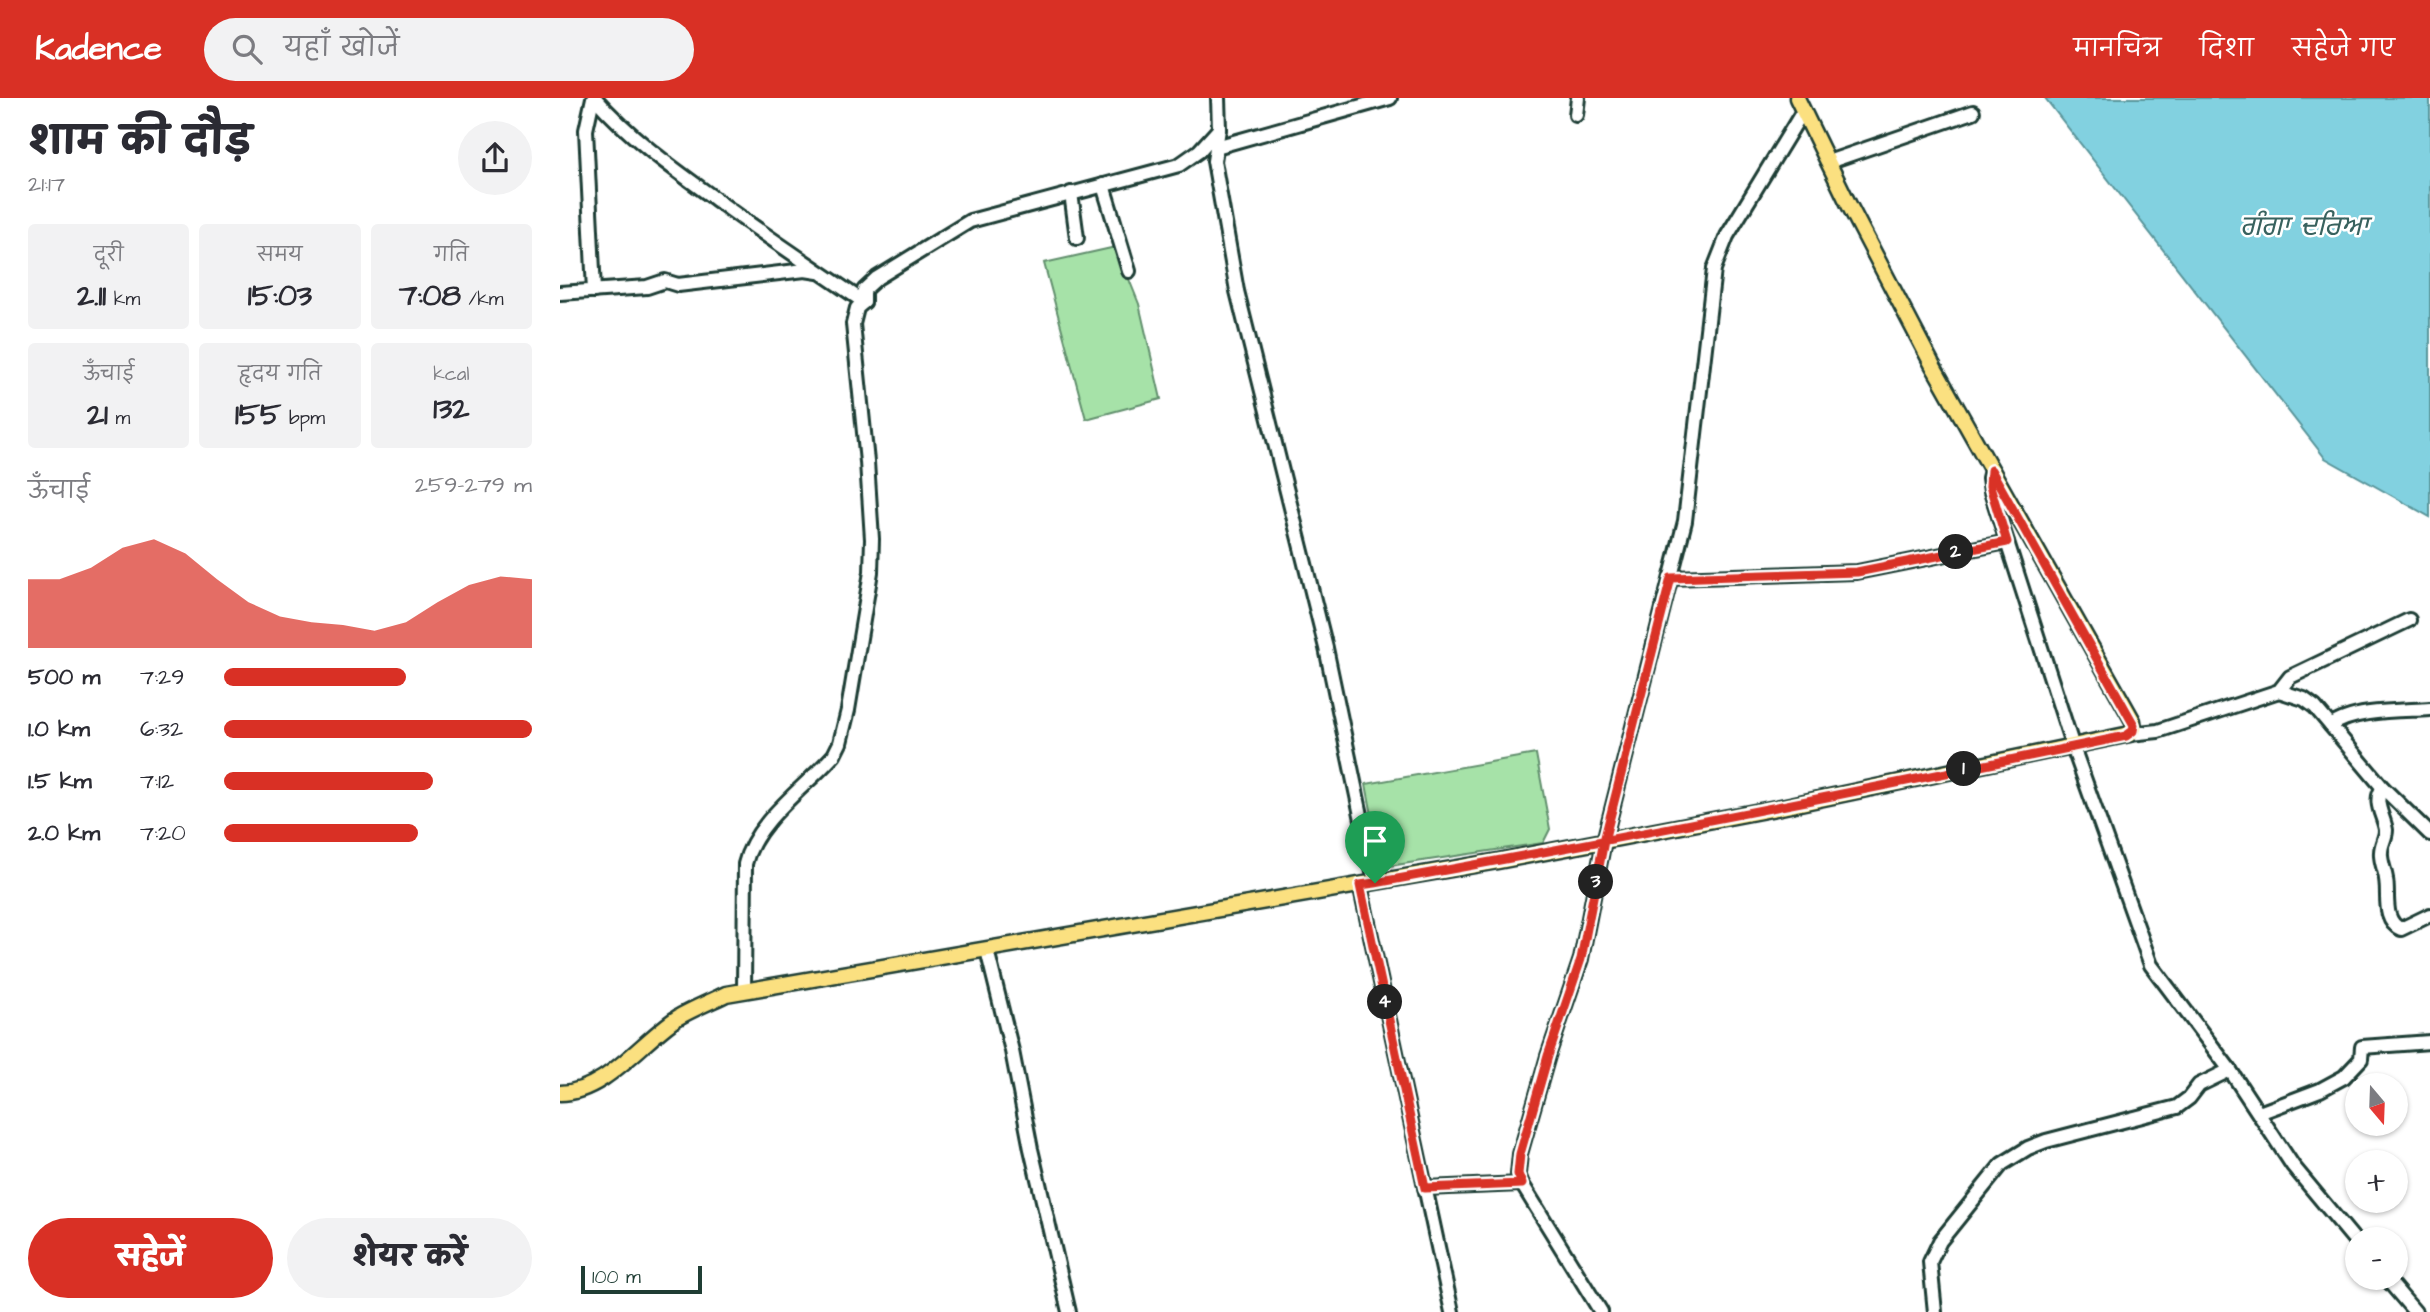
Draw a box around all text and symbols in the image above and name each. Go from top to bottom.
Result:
search box [204,18,694,81]
text: Kadence [35,26,162,72]
icon: search [228,30,266,68]
text: यहाँ खोजें [284,30,399,66]
text: मानचित्र [2073,32,2161,66]
text: दिशा [2199,32,2254,66]
text: सहेजे गए [2292,32,2395,66]
text: शाम की दौड़ [28,116,252,168]
button: share [458,121,532,195]
text: 21:17 [28,168,65,200]
water label: ਗੰਗਾ ਦਰਿਆ [2240,207,2373,246]
text: दूरी [94,242,124,269]
text: समय [257,242,303,269]
text: गति [434,242,469,269]
text: 2.11 [77,275,106,317]
text: 15:03 [248,275,312,317]
text: 7:08 [399,275,461,317]
text: km [106,286,140,313]
text: /km [461,286,504,313]
text: ऊँचाई [83,361,134,388]
text: हृदय गति [238,361,322,388]
text: kcal [433,361,470,388]
text: 132 [433,388,469,430]
text: 21 [87,394,108,436]
text: 155 [235,394,281,436]
text: m [108,405,130,432]
text: bpm [281,405,325,432]
text: 259–279 m [415,469,532,501]
text: ऊँचाई [28,475,90,507]
pin: 2 [1938,534,1974,570]
text: 2 [1950,538,1961,565]
text: 500 m [28,661,100,693]
text: 7:29 [140,661,184,693]
text: 1.0 km [28,713,90,745]
text: 6:32 [140,713,183,745]
pin: 1 [1946,752,1982,786]
text: 1 [1962,755,1965,782]
text: 1.5 km [28,765,92,797]
text: 7:12 [140,765,174,797]
pin [1345,811,1405,883]
text: 2.0 km [28,817,100,849]
text: 7:20 [140,817,186,849]
icon: arrive [1356,822,1394,860]
pin: 3 [1578,864,1614,900]
text: 3 [1591,868,1600,895]
pin: 4 [1368,984,1402,1020]
text: 4 [1378,988,1391,1015]
north arrow [2345,1073,2408,1136]
map controls [2345,1073,2408,1290]
button: + [2345,1150,2408,1213]
button: सहेजें [28,1218,273,1298]
button: शेयर करें [287,1218,532,1298]
button: − [2345,1227,2408,1290]
scale bar [581,1263,702,1295]
text: 100 m [592,1264,641,1291]

